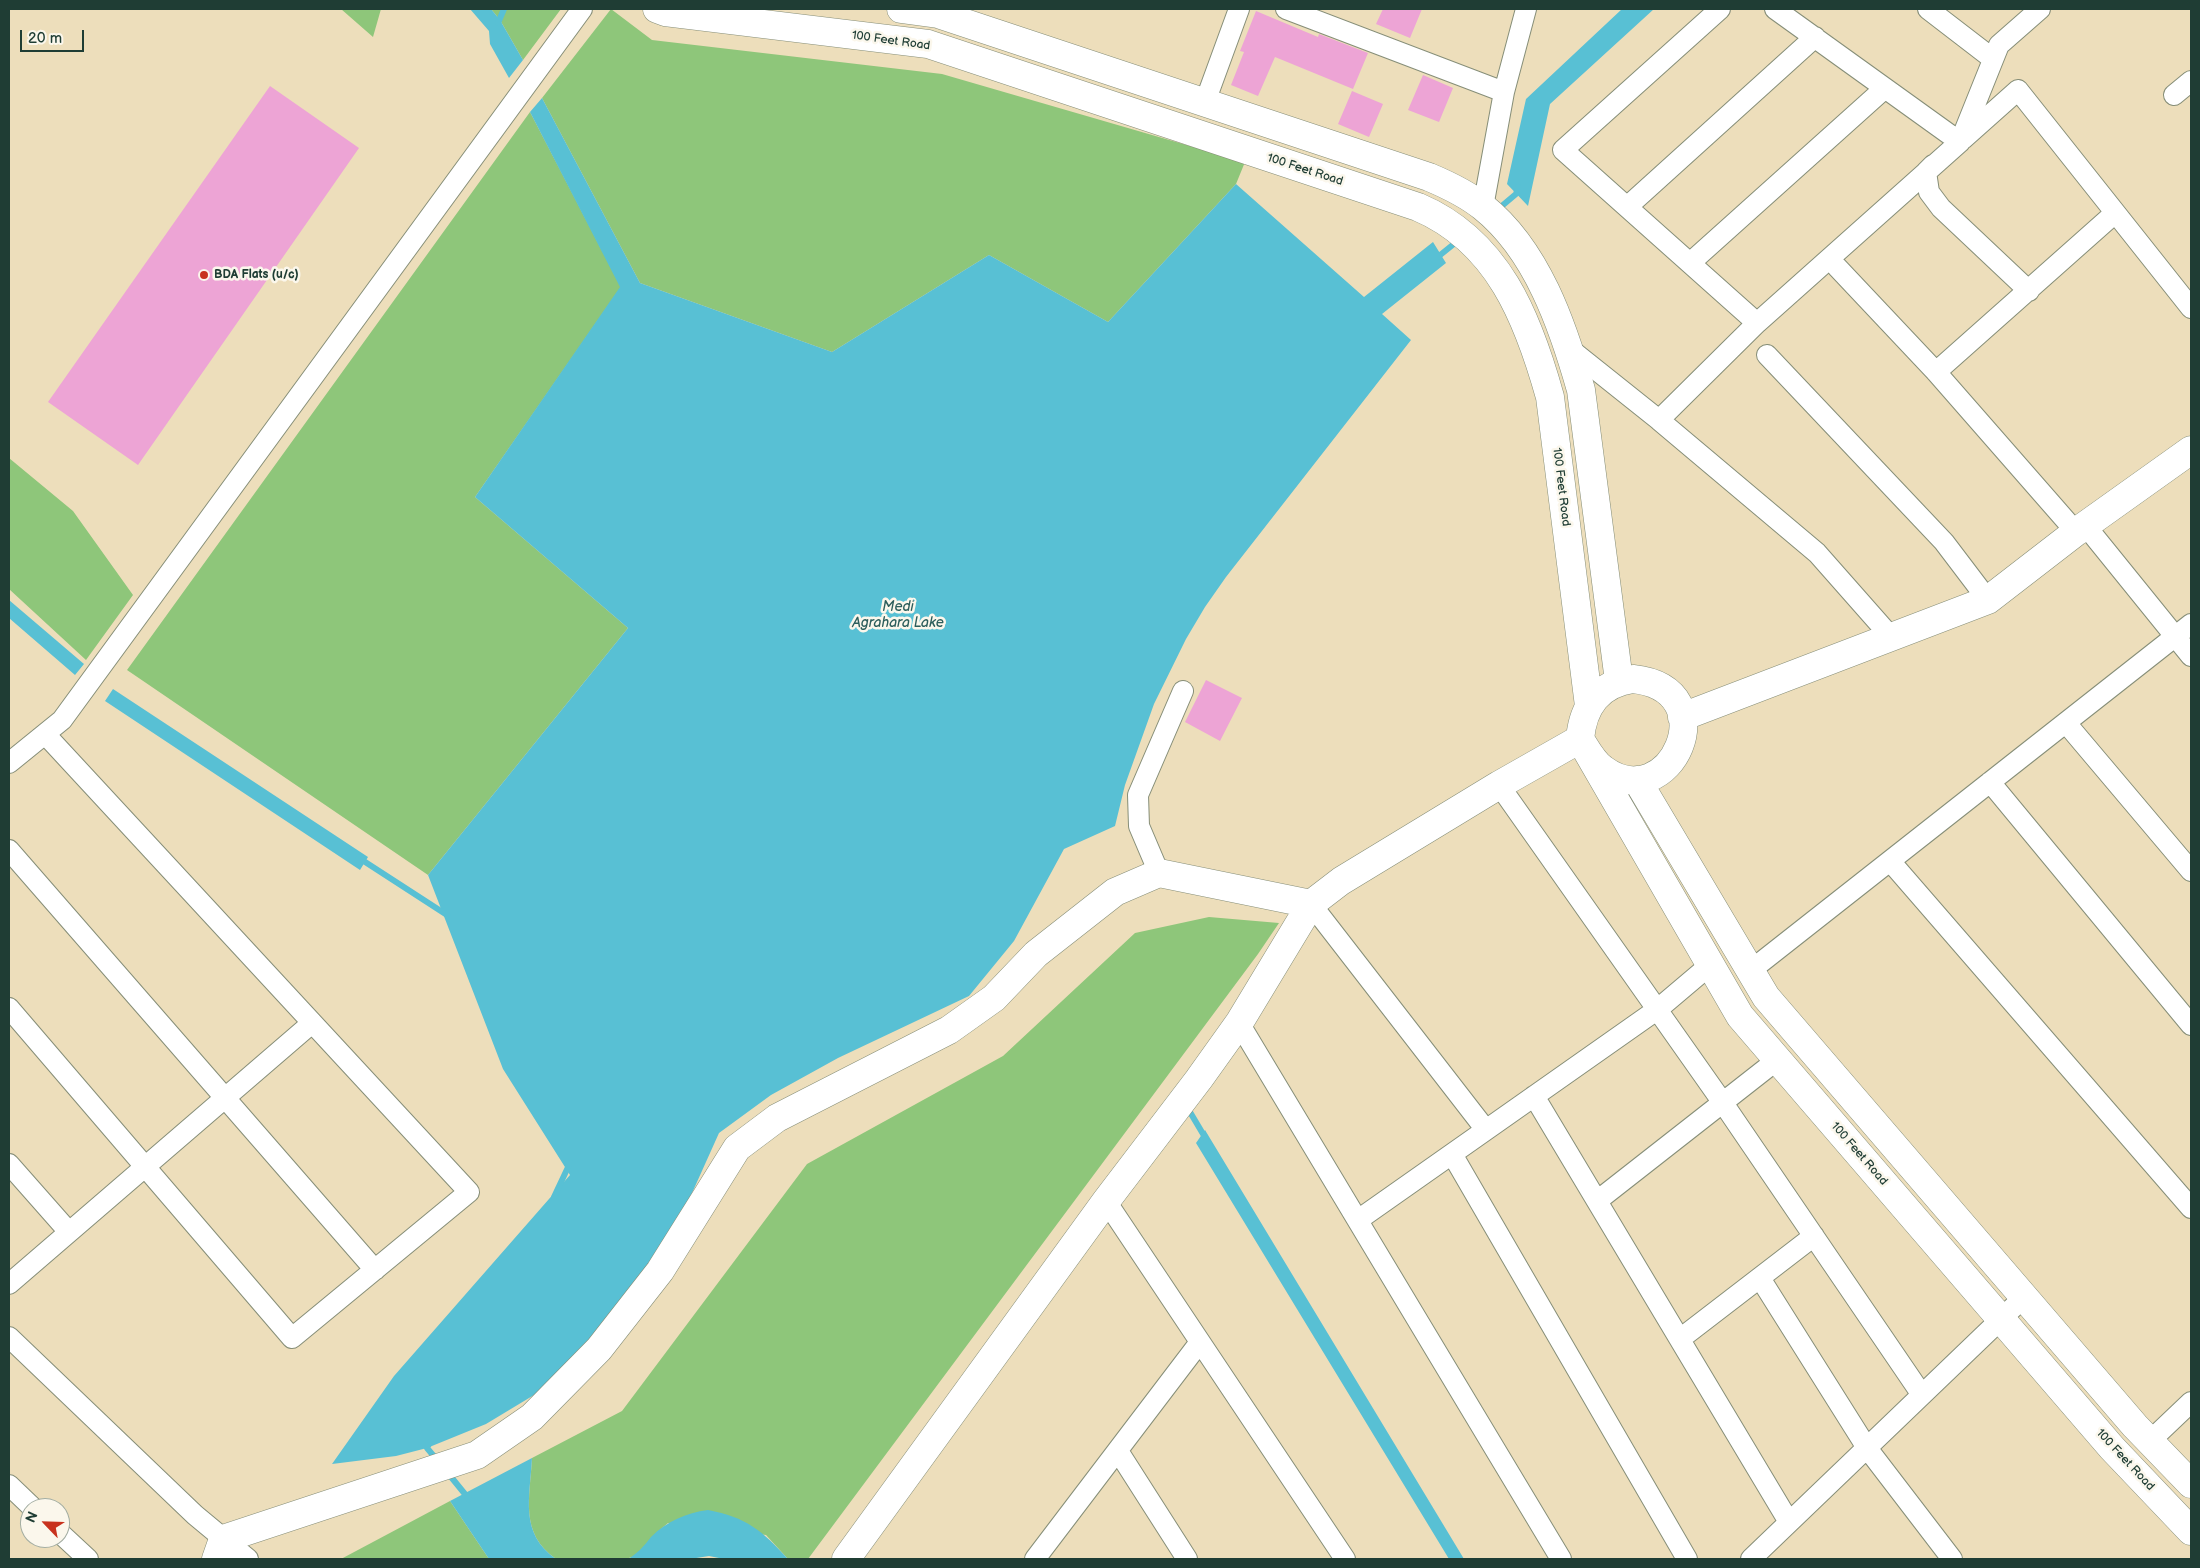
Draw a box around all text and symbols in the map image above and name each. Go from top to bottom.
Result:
scale bar [22,20,86,52]
street label: 100 Feet Road [851,28,931,54]
text: 20 m [28,29,62,48]
street label: 100 Feet Road [1265,151,1345,189]
place label: BDA Flats (u/c) [214,268,299,282]
marker: BDA Flats (u/c) [198,269,210,281]
street label: 100 Feet Road [1549,447,1573,527]
water label: Medi Agrahara Lake [852,599,944,632]
street label: 100 Feet Road [1828,1119,1890,1189]
street label: 100 Feet Road [2093,1426,2157,1494]
north arrow [20,1498,70,1548]
text: N [22,1509,42,1525]

